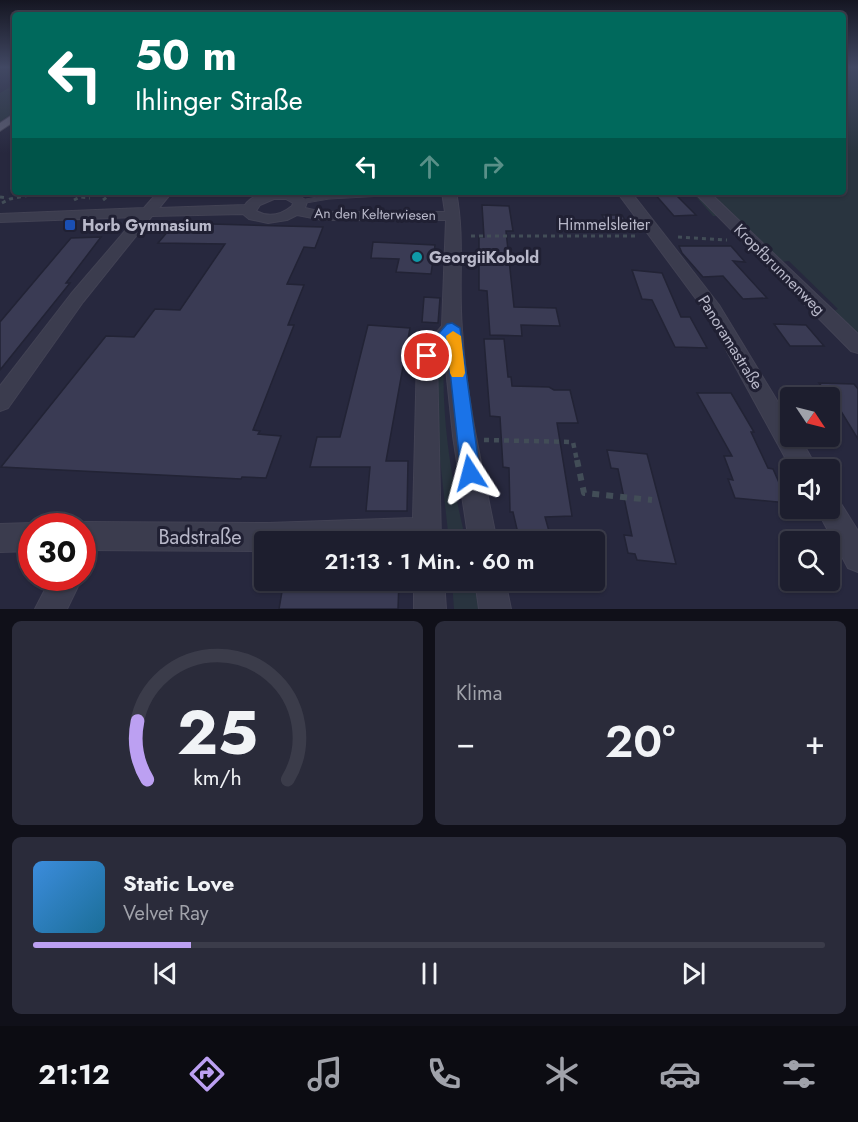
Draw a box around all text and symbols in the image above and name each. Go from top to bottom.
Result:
text: 50 m [135,25,237,86]
icon: left [36,36,114,114]
text: Ihlinger Straße [135,81,303,120]
icon: left [350,150,383,183]
icon: ahead [413,150,446,183]
icon: right [476,150,509,183]
street label: An den Kelterwiesen [314,203,436,225]
street label: Himmelsleiter [558,213,651,236]
place label: Horb Gymnasium [82,214,212,237]
marker: Horb Gymnasium [63,218,77,232]
street label: Kropfbrunnenweg [729,218,831,320]
place label: GeorgiiKobold [429,246,539,269]
marker: GeorgiiKobold [410,250,424,264]
street label: Panoramastraße [692,291,769,394]
pin [401,330,452,381]
icon: arrive [410,339,443,372]
north arrow [780,387,840,447]
map controls [780,387,840,591]
position arrow [438,441,502,505]
button: sound [780,459,840,519]
speed limit sign: 30 [18,513,96,591]
street label: Badstraße [158,523,242,552]
button: search [780,531,840,591]
text: 21:13 · 1 Min. · 60 m [324,545,535,577]
text: Klima [456,679,502,708]
text: 25 [177,687,258,777]
text: 20° [605,709,675,774]
text: − [456,719,475,766]
text: + [805,719,825,766]
text: km/h [193,762,242,793]
text: Static Love [123,867,234,899]
text: Velvet Ray [123,899,209,928]
icon: previous [149,957,182,990]
icon: pause [413,957,446,990]
icon: next [677,957,710,990]
icon: directions [186,1053,228,1095]
icon: music [304,1053,346,1095]
icon: phone [423,1053,465,1095]
icon: climate [541,1053,583,1095]
icon: car [659,1053,701,1095]
icon: filters [778,1053,820,1095]
text: 21:12 [38,1055,110,1094]

